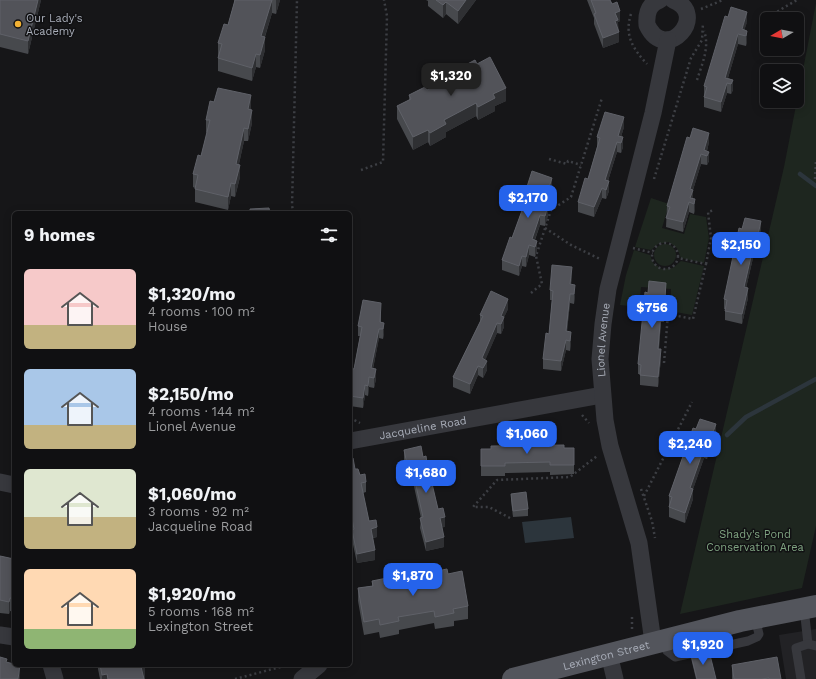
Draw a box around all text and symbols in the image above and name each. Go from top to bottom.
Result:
place label: Our Lady's Academy [26,12,83,38]
north arrow [760,12,804,56]
map controls [760,12,804,108]
marker: Our Lady's Academy [13,19,23,29]
pin: $1,320 [418,63,484,97]
button: layers [760,64,804,108]
text: $1,320 [430,68,472,83]
pin: $2,170 [495,185,561,219]
text: $2,170 [508,190,548,205]
icon: filters [318,224,340,246]
text: 9 homes [24,225,95,245]
pin: $2,150 [708,232,774,266]
text: $2,150 [721,237,761,252]
text: $1,320/mo [148,284,235,304]
icon: home [56,285,104,333]
pin: $756 [628,295,676,329]
text: $756 [636,300,668,315]
street label: Lionel Avenue [593,302,612,378]
text: 4 rooms · 100 m² [148,304,255,319]
text: House [148,319,188,334]
text: $2,150/mo [148,384,234,404]
icon: home [56,385,104,433]
text: 4 rooms · 144 m² [148,404,254,419]
street label: Jacqueline Road [378,413,468,442]
text: Lionel Avenue [148,419,236,434]
pin: $1,060 [494,421,560,455]
text: $1,060 [506,426,548,441]
pin: $2,240 [657,431,723,465]
text: $2,240 [668,436,712,451]
pin: $1,680 [393,460,459,494]
text: $1,680 [405,465,447,480]
text: $1,060/mo [148,484,237,504]
icon: home [56,485,104,533]
text: 3 rooms · 92 m² [148,504,249,519]
text: Jacqueline Road [148,519,253,534]
park label: Shady's Pond Conservation Area [706,528,804,554]
pin: $1,870 [380,563,446,597]
text: $1,870 [392,568,434,583]
text: $1,920/mo [148,584,236,604]
icon: home [56,585,104,633]
text: 5 rooms · 168 m² [148,604,254,619]
text: Lexington Street [148,619,253,634]
pin: $1,920 [670,632,736,666]
text: $1,920 [682,637,724,652]
street label: Lexington Street [561,638,651,673]

